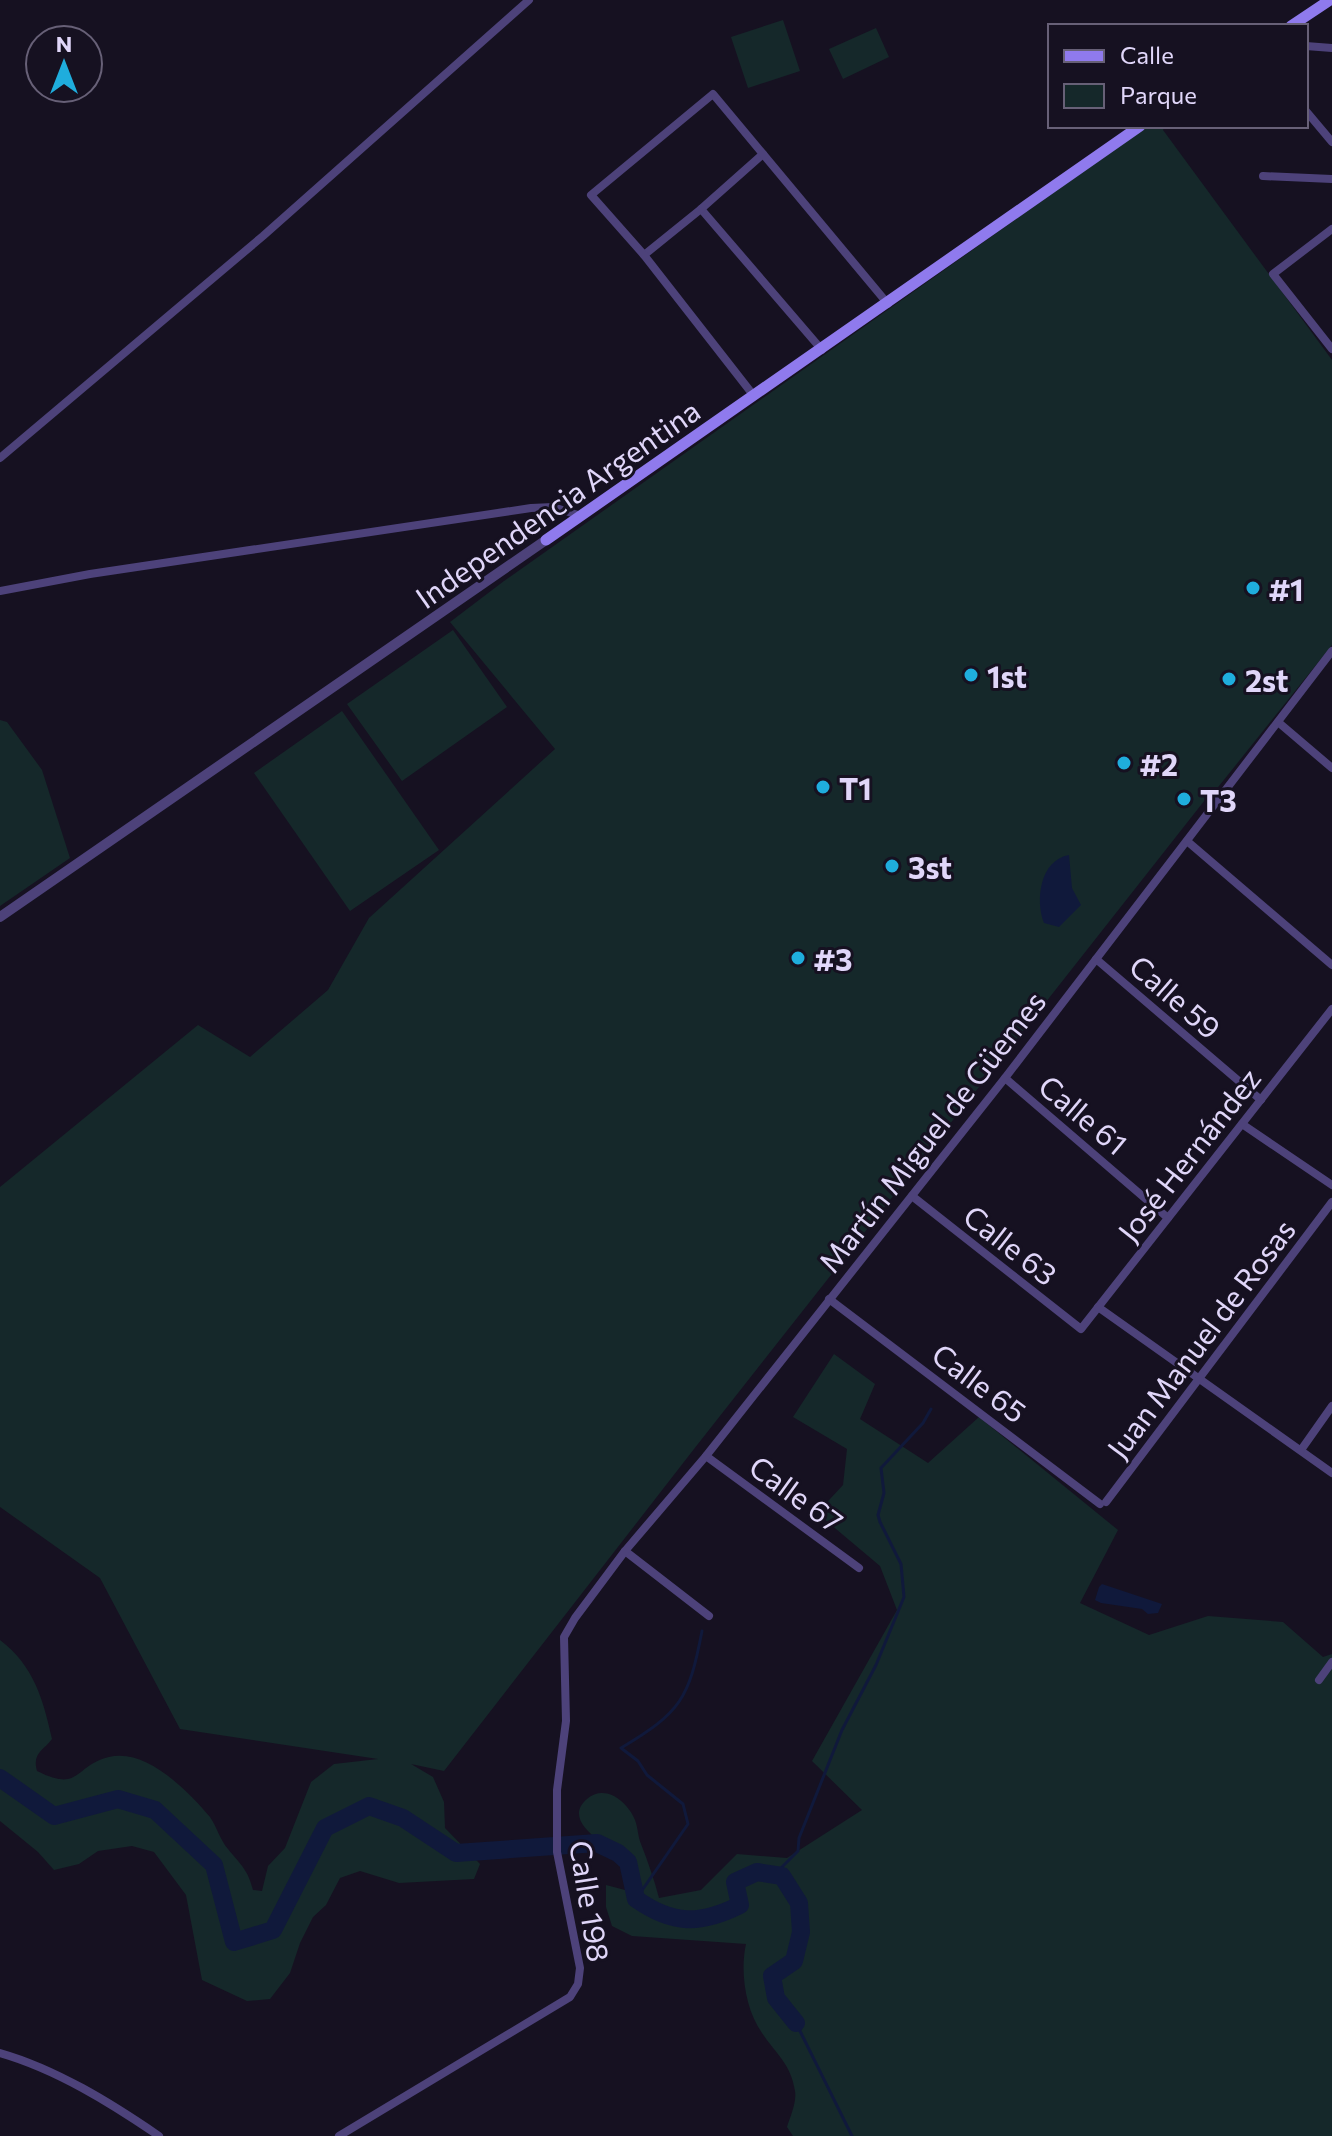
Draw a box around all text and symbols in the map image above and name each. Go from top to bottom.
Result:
north arrow [24,24,104,104]
legend [1048,24,1308,128]
text: N [56,30,72,57]
text: Calle [1120,40,1174,69]
text: Parque [1120,80,1197,109]
street label: Independencia Argentina [408,391,706,615]
place label: #1 [1269,570,1304,607]
marker: #1 [1244,579,1262,597]
place label: 1st [987,657,1027,694]
place label: 2st [1245,661,1289,698]
marker: 1st [962,666,980,684]
marker: 2st [1220,670,1238,688]
place label: #2 [1140,745,1178,782]
marker: #2 [1115,754,1133,772]
place label: T1 [839,769,872,806]
marker: T1 [814,778,832,796]
place label: T3 [1200,781,1237,818]
marker: T3 [1175,790,1193,808]
place label: 3st [908,848,952,885]
marker: 3st [883,857,901,875]
place label: #3 [814,940,852,977]
street label: Calle 59 [1123,946,1229,1046]
marker: #3 [789,949,807,967]
street label: Martín Miguel de Güemes [810,983,1052,1279]
street label: José Hernández [1109,1060,1267,1248]
street label: Calle 61 [1032,1066,1136,1162]
street label: Calle 63 [957,1196,1065,1292]
street label: Juan Manuel de Rosas [1098,1211,1302,1465]
street label: Calle 65 [926,1335,1034,1429]
street label: Calle 67 [743,1447,851,1539]
street label: Calle 198 [563,1838,619,1964]

